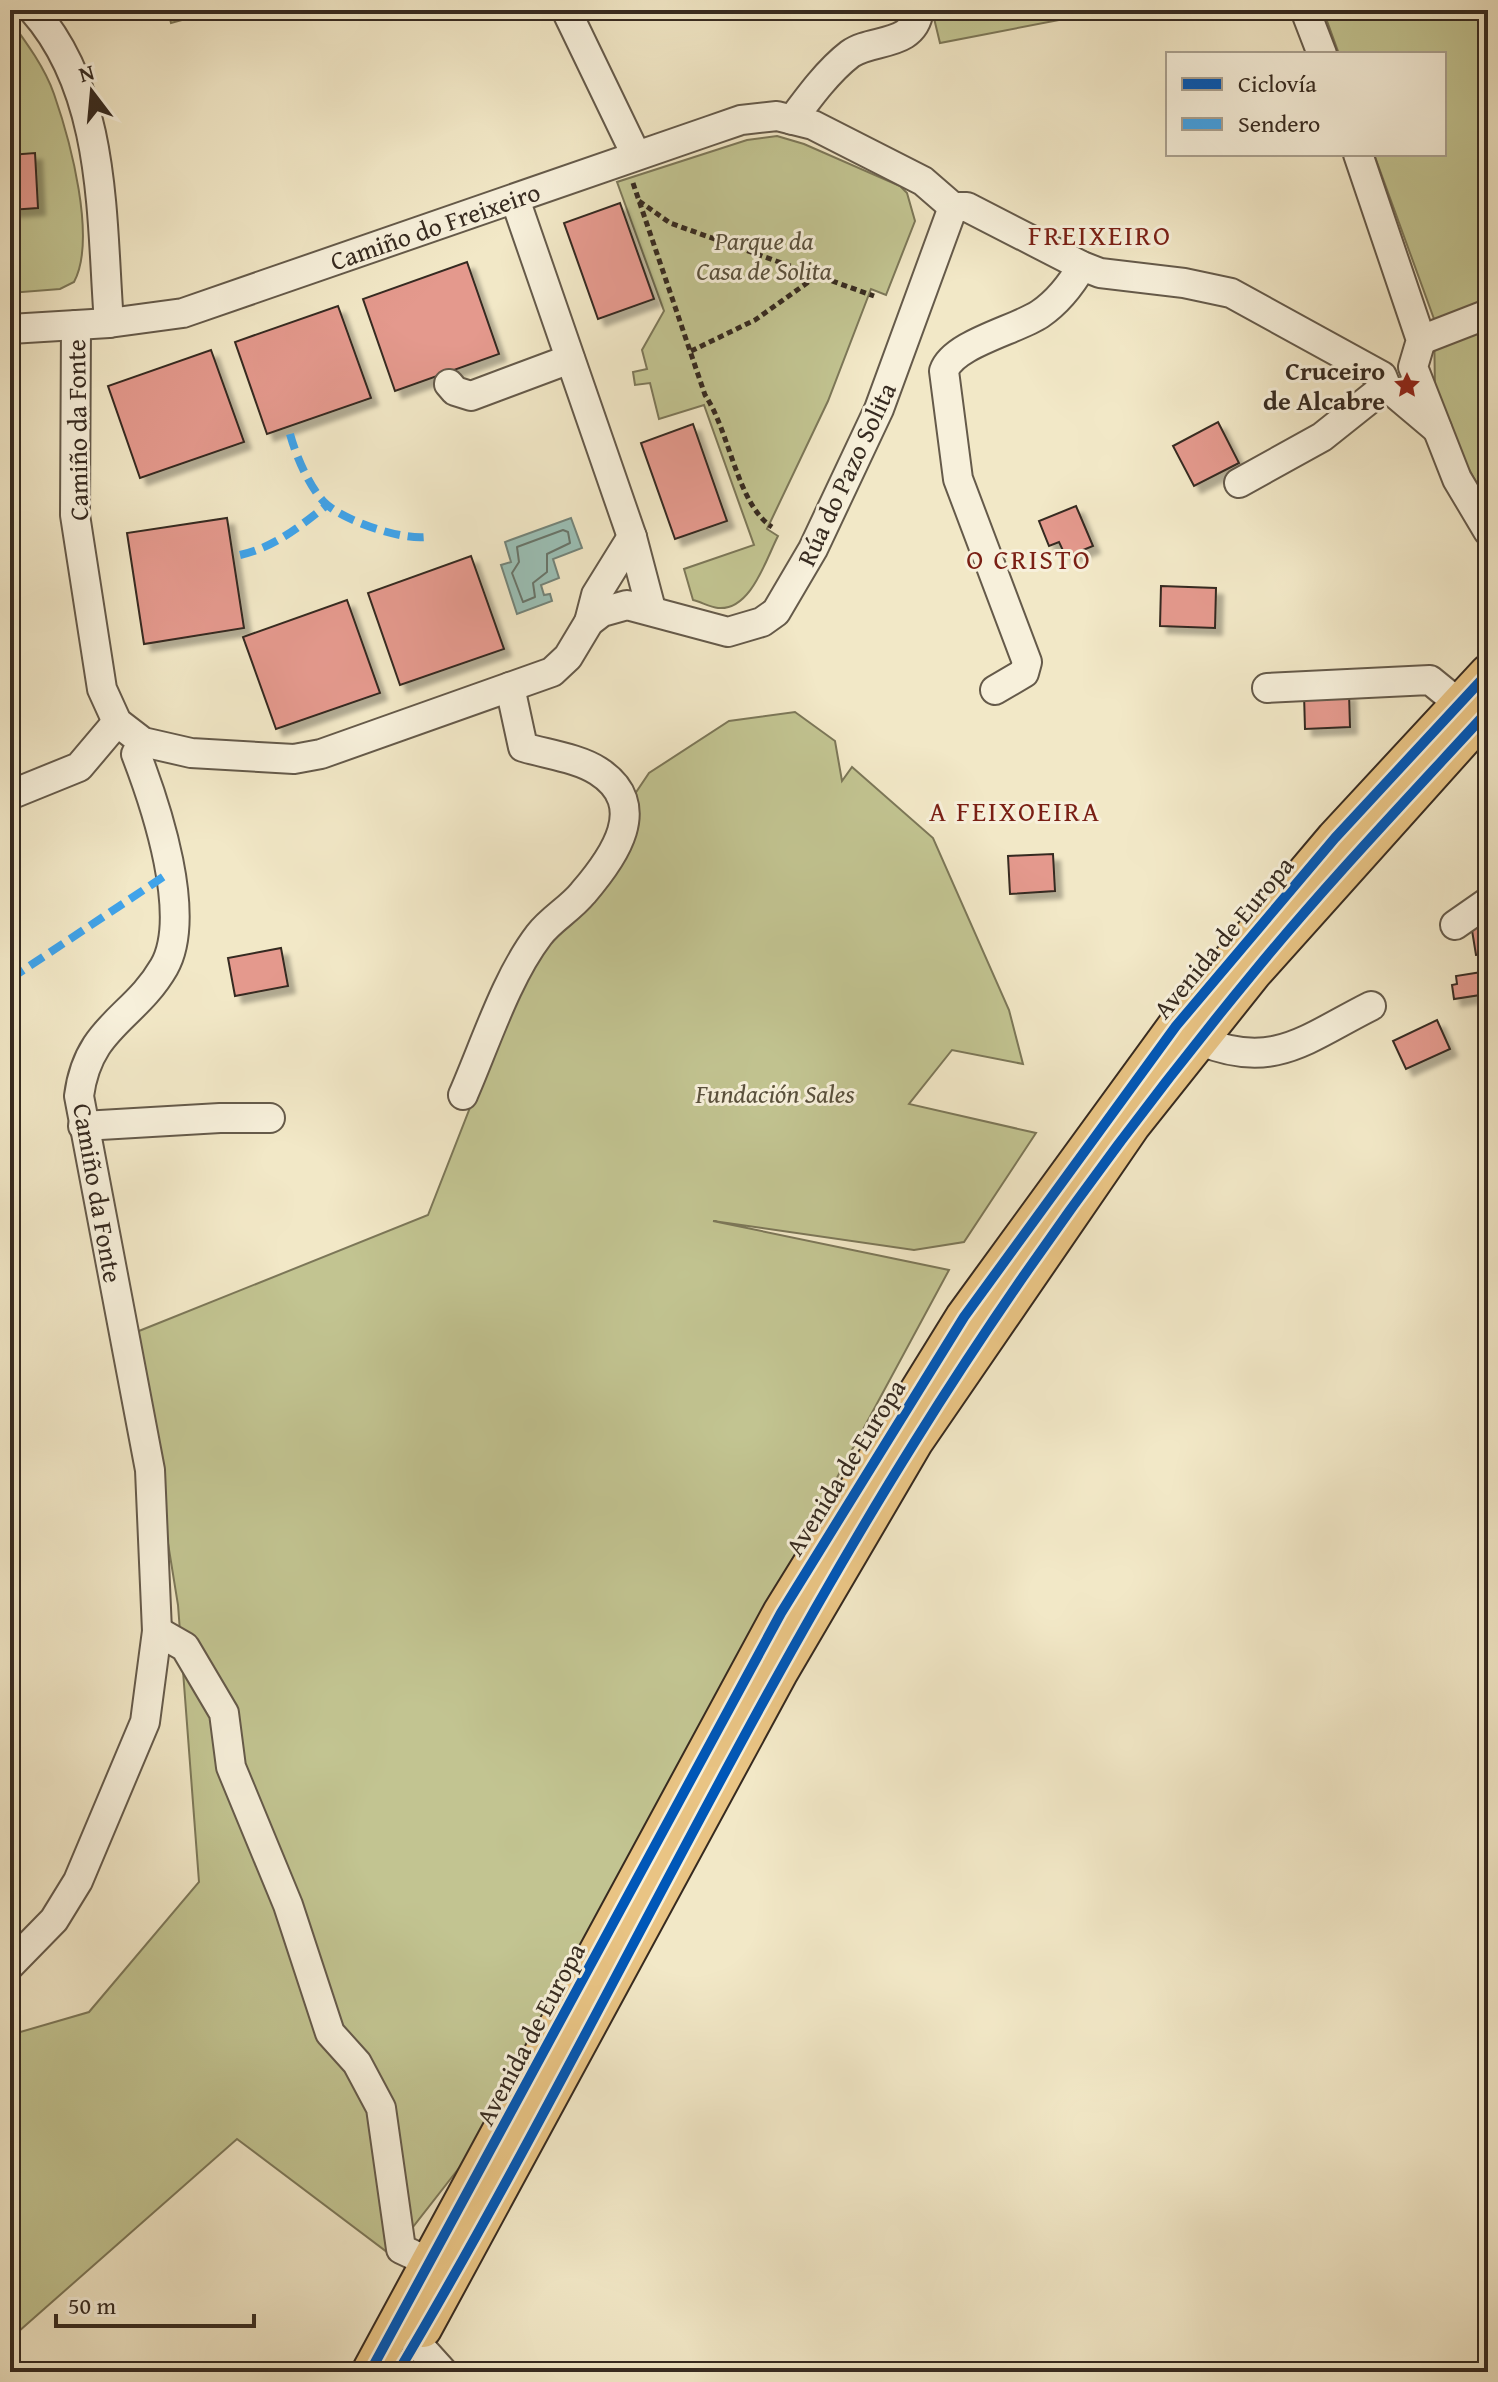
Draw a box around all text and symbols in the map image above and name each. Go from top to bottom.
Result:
north arrow [52,52,132,132]
legend [1166,52,1446,156]
text: N [75,55,98,90]
text: Ciclovía [1238,66,1317,101]
text: Sendero [1238,106,1320,141]
street label: Camiño do Freixeiro [325,172,545,280]
district label: FREIXEIRO [1028,214,1172,255]
park label: Parque da Casa de Solita [696,221,832,290]
street label: Camiño da Fonte [56,339,98,521]
place label: Cruceiro de Alcabre [1263,351,1385,420]
place icon: Cruceiro de Alcabre [1392,370,1422,400]
street label: Rúa do Pazo Solita [786,375,906,572]
district label: O CRISTO [966,538,1092,579]
district label: A FEIXOEIRA [929,790,1101,831]
street label: Avenida de Europa [1143,847,1303,1027]
park label: Fundación Sales [695,1074,855,1113]
street label: Camiño da Fonte [63,1100,133,1286]
street label: Avenida de Europa [775,1371,915,1563]
street label: Avenida de Europa [465,1935,595,2132]
scale bar [56,2278,254,2328]
text: 50 m [68,2288,116,2323]

